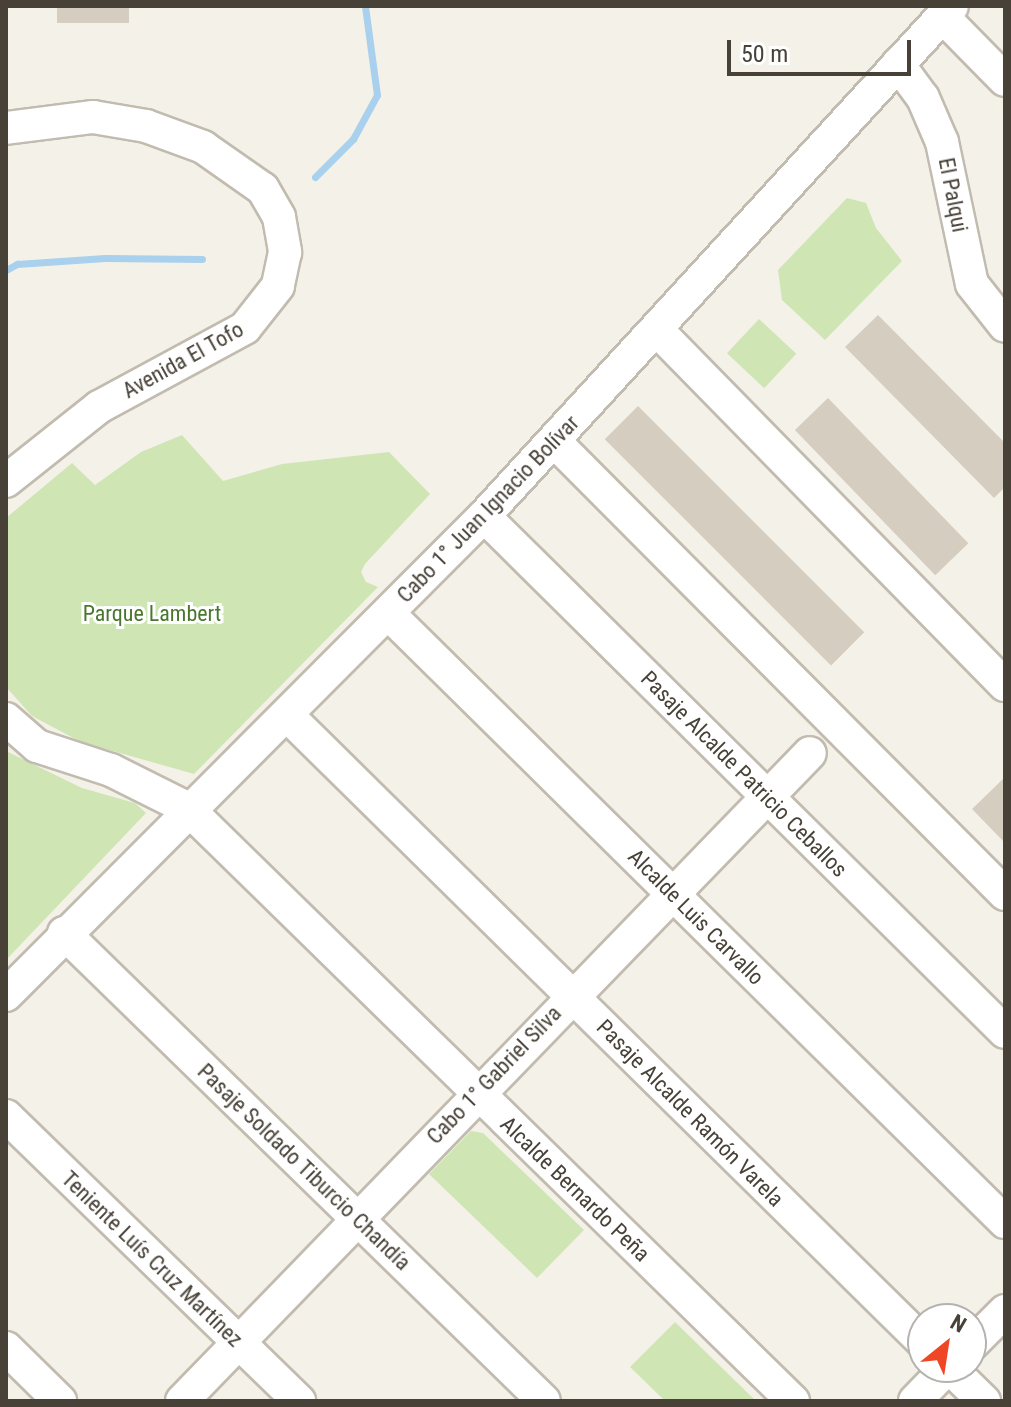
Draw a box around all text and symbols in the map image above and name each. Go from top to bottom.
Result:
scale bar [731,24,915,74]
text: 50 m [741,40,788,68]
street label: El Palqui [933,155,973,235]
street label: Avenida El Tofo [118,316,248,404]
street label: Cabo 1° Juan Ignacio Bolívar [392,410,584,608]
park label: Parque Lambert [83,601,221,627]
street label: Pasaje Alcalde Patricio Ceballos [635,665,853,883]
street label: Alcalde Luis Carvallo [623,844,769,990]
street label: Cabo 1° Gabriel Silva [421,1000,567,1150]
street label: Pasaje Alcalde Ramón Varela [591,1014,789,1212]
street label: Pasaje Soldado Tiburcio Chandía [192,1058,416,1276]
street label: Alcalde Bernardo Peña [495,1111,655,1267]
street label: Teniente Luís Cruz Martínez [56,1166,248,1352]
north arrow [907,1303,987,1383]
text: N [946,1309,970,1338]

